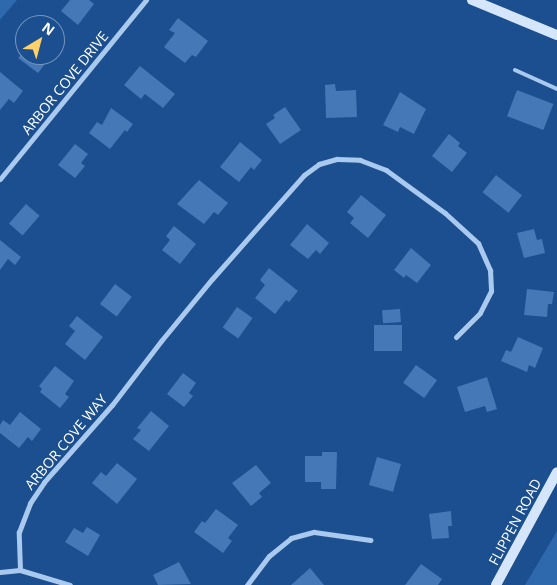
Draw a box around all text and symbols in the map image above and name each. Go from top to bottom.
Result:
north arrow [15,15,65,65]
text: N [38,17,59,39]
street label: ARBOR COVE DRIVE [18,28,112,138]
street label: ARBOR COVE WAY [21,391,111,493]
street label: FLIPPEN ROAD [485,476,545,568]

